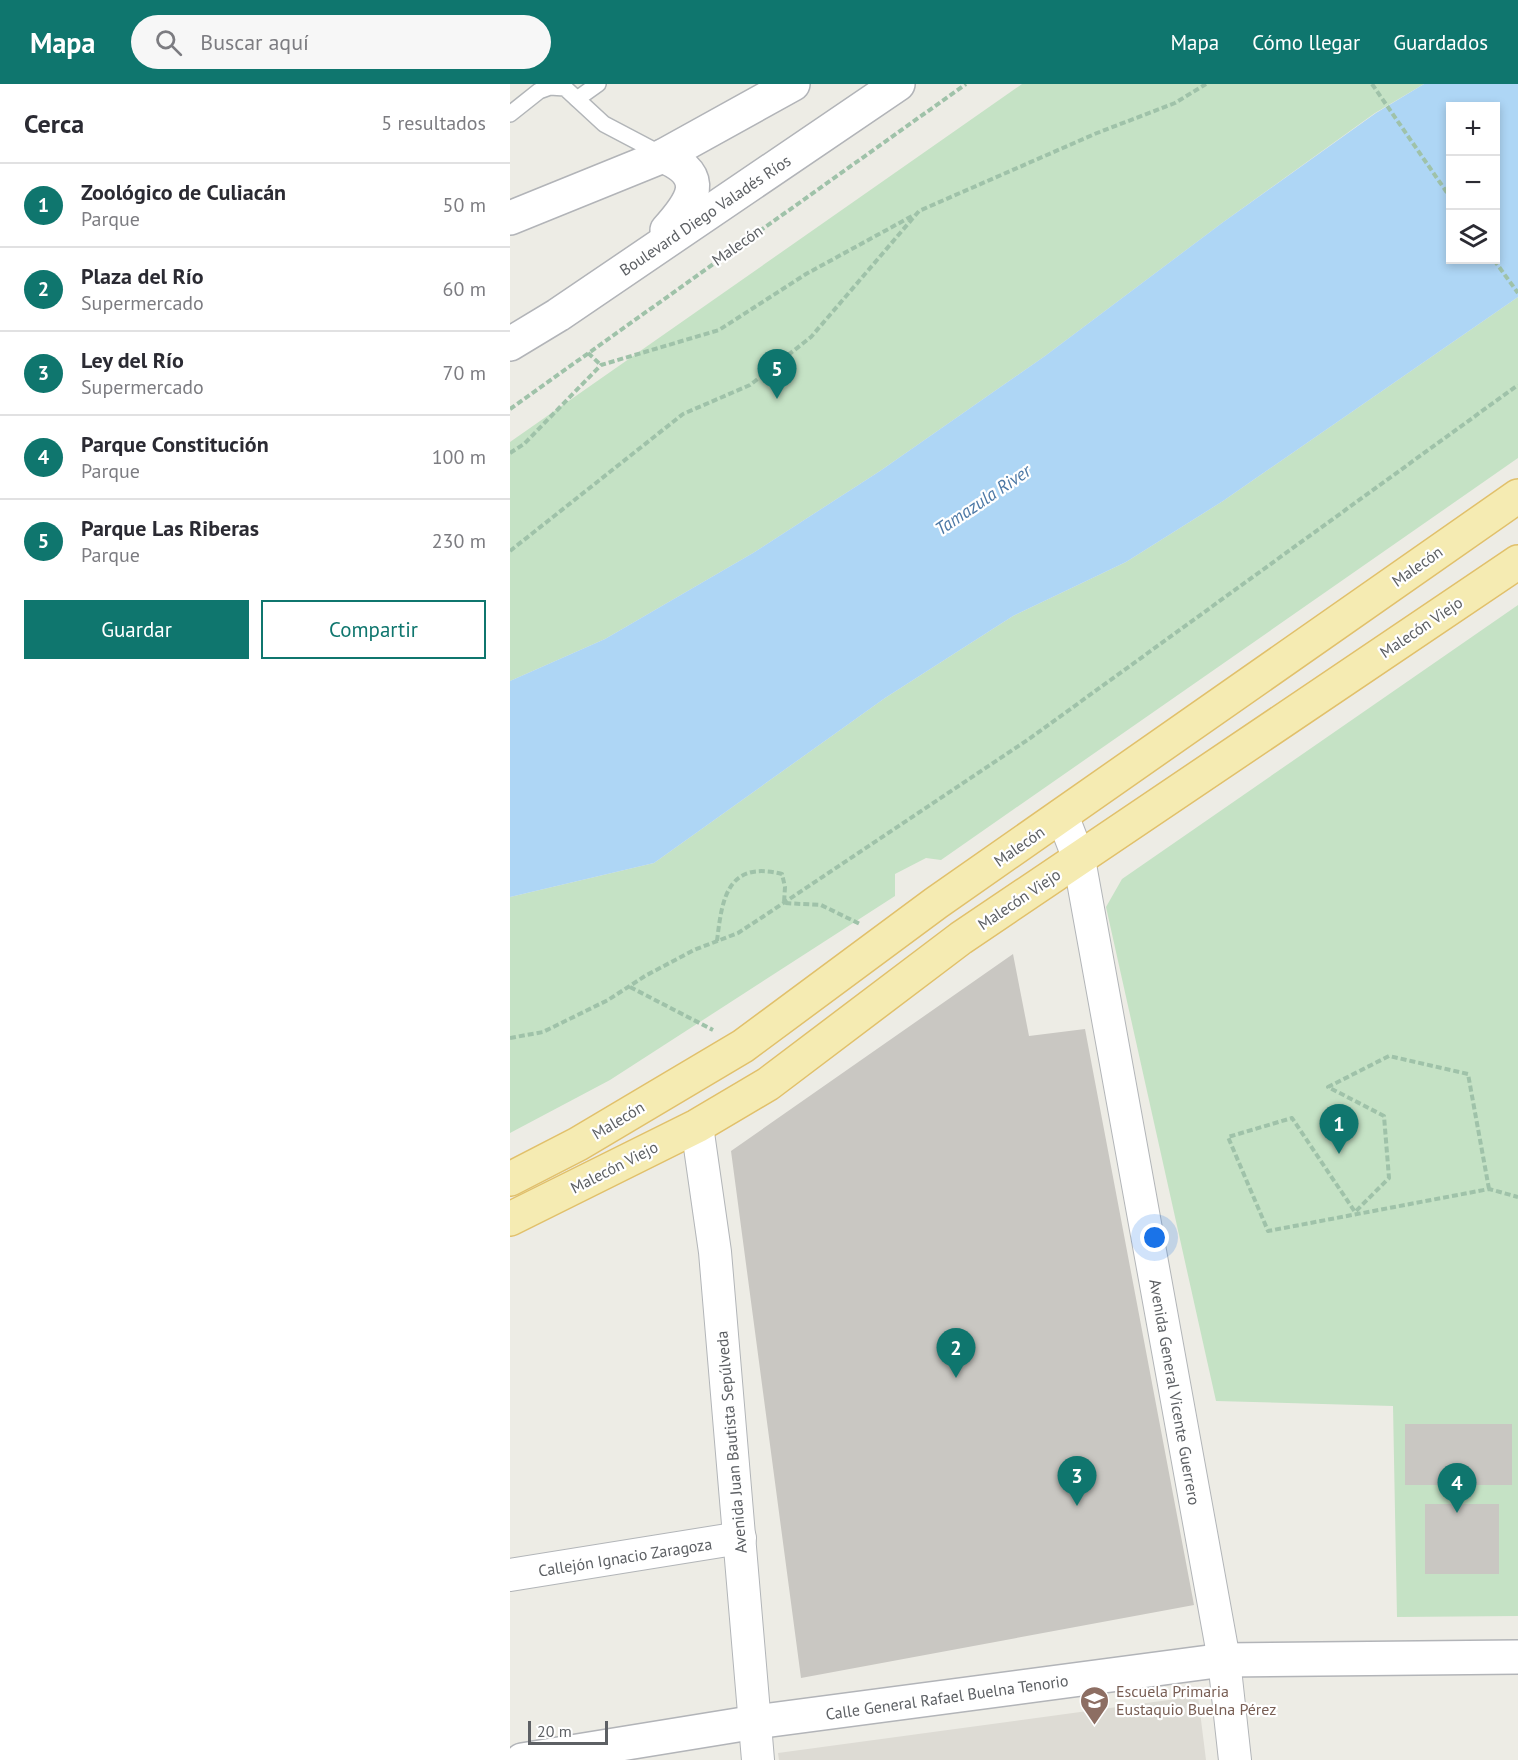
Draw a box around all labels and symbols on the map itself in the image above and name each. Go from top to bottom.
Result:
street label: Boulevard Diego Valadés Ríos [616,150,795,280]
street label: Malecón [708,220,766,270]
pin: 5 [758,350,796,399]
water label: Tamazula River [930,458,1036,540]
street label: Malecón [1388,541,1446,591]
street label: Malecón Viejo [1376,592,1466,662]
street label: Malecón [990,821,1048,871]
street label: Malecón Viejo [974,864,1064,934]
street label: Malecón [588,1097,648,1143]
pin: 1 [1320,1104,1358,1154]
street label: Malecón Viejo [567,1136,661,1198]
your location [1140,1223,1169,1252]
street label: Avenida General Vicente Guerrero [1145,1277,1205,1507]
pin: 2 [936,1328,976,1378]
street label: Avenida Juan Bautista Sepúlveda [711,1330,751,1554]
pin: 3 [1058,1456,1096,1506]
pin: 4 [1438,1464,1476,1513]
street label: Callejón Ignacio Zaragoza [537,1533,713,1581]
street label: Calle General Rafael Buelna Tenorio [824,1670,1070,1724]
place label: Escuela Primaria Eustaquio Buelna Pérez [1116,1681,1276,1719]
school or university icon: Escuela Primaria Eustaquio Buelna Pérez [1079,1684,1111,1726]
scale bar [528,1718,608,1746]

